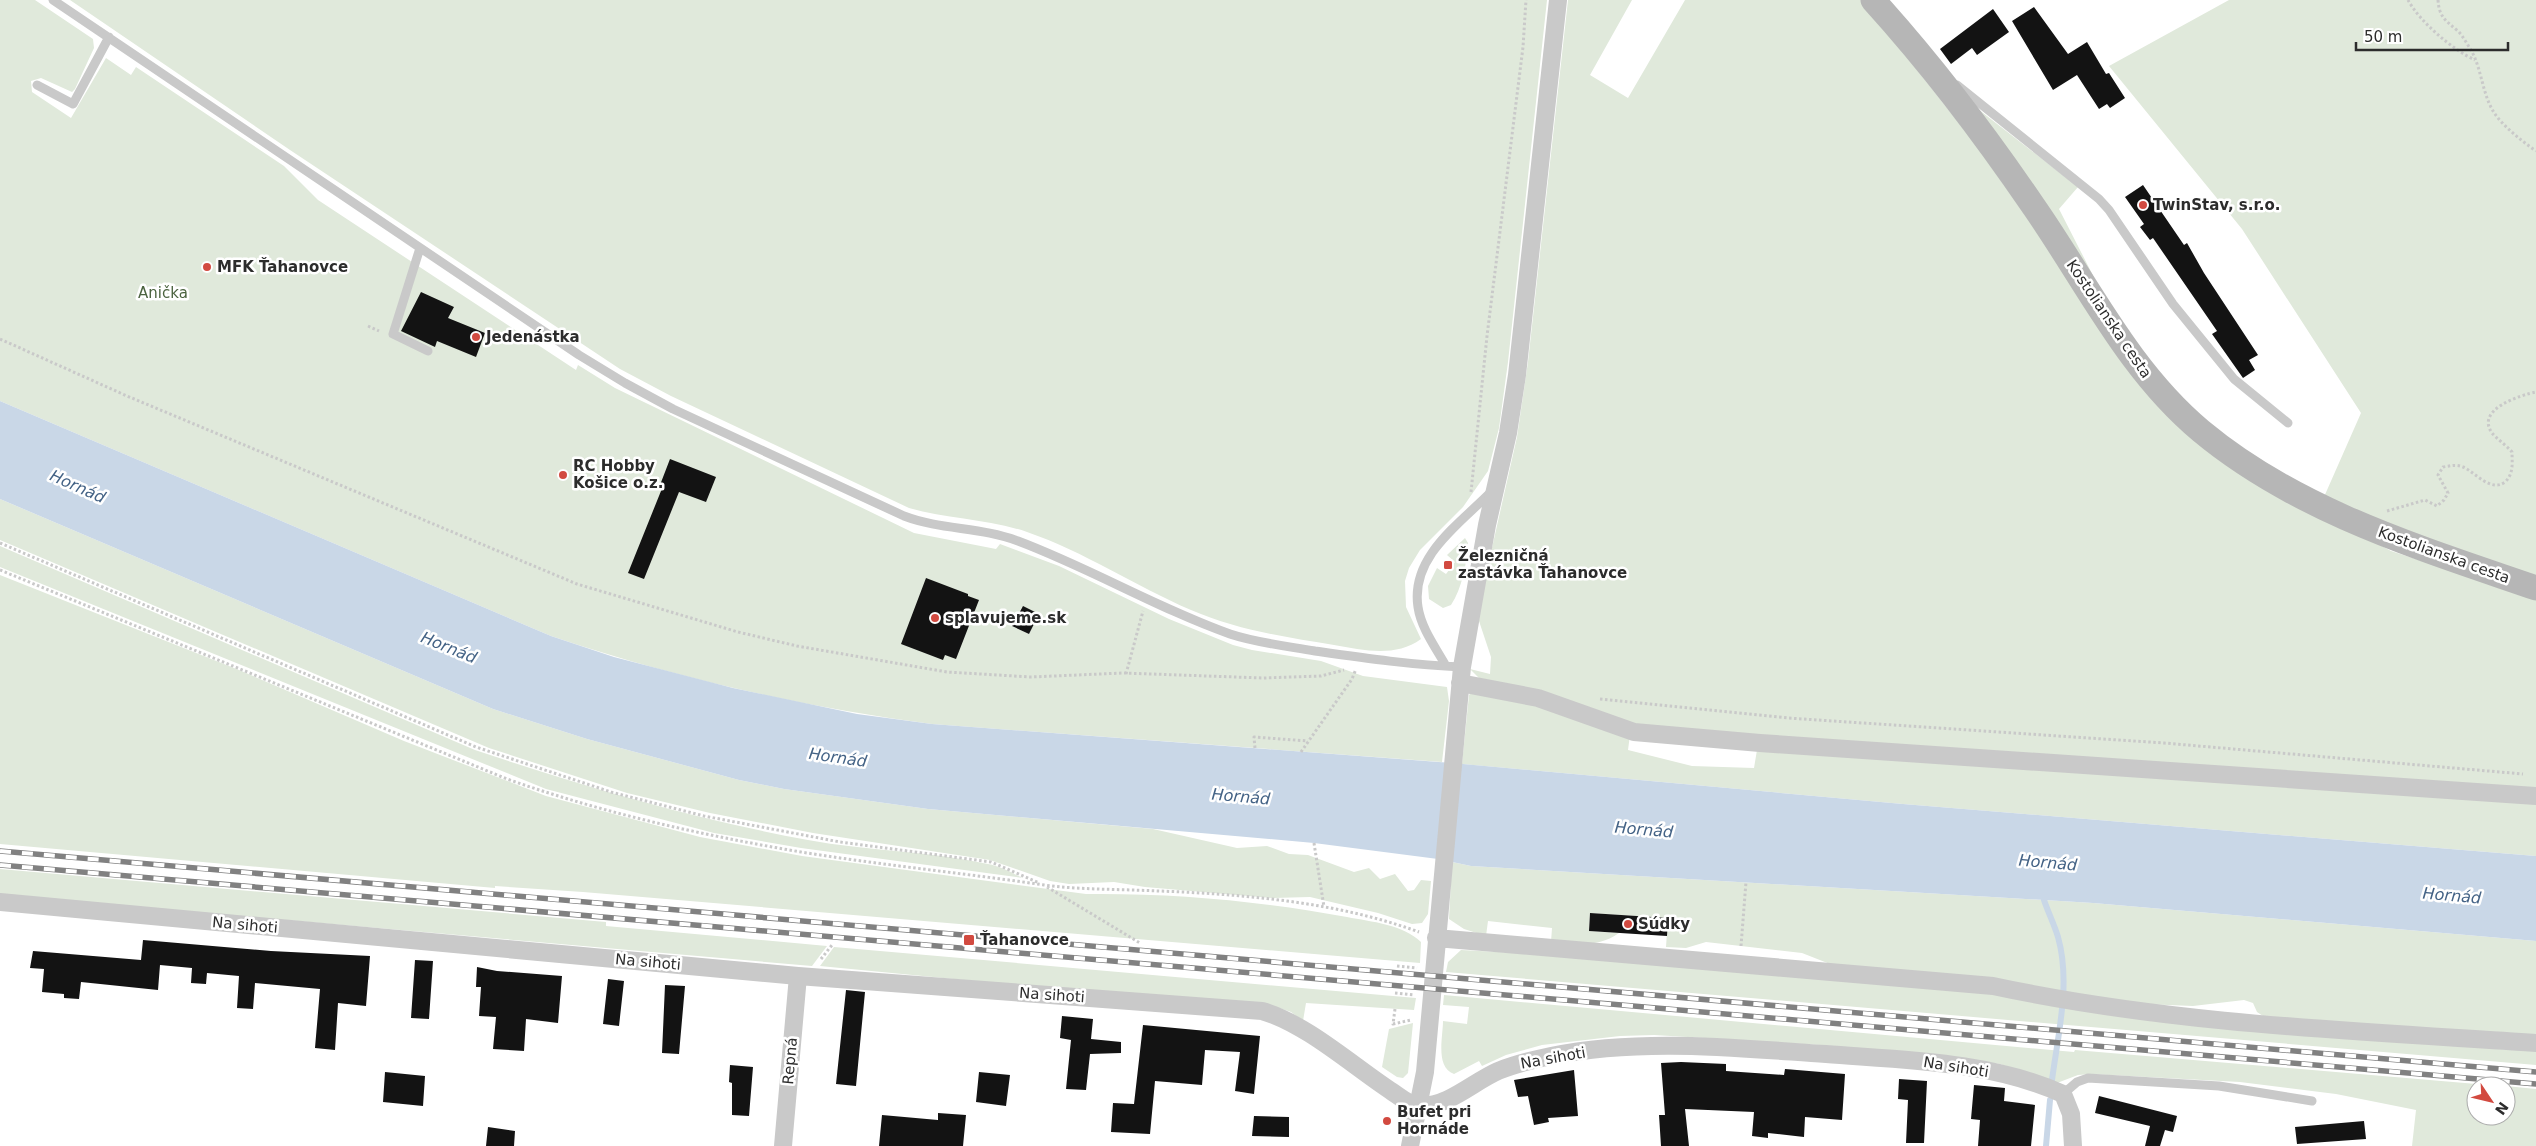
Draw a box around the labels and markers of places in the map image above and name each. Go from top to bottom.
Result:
place label: TwinStav, s.r.o. [2153,196,2280,214]
marker: TwinStav, s.r.o. [2137,199,2149,211]
place label: MFK Ťahanovce [217,257,348,276]
marker: MFK Ťahanovce [201,261,213,273]
place label: Jedenástka [485,328,580,346]
marker: Jedenástka [470,331,482,343]
place label: RC Hobby Košice o.z. [573,457,663,492]
marker: RC Hobby Košice o.z. [557,469,569,481]
place label: Železničná zastávka Ťahanovce [1458,546,1627,582]
marker: Železničná zastávka Ťahanovce [1442,559,1454,571]
place label: splavujeme.sk [945,609,1067,627]
marker: splavujeme.sk [929,612,941,624]
place label: Súdky [1638,915,1690,933]
marker: Súdky [1622,918,1634,930]
place label: Ťahanovce [980,930,1069,949]
marker: Ťahanovce [962,933,976,947]
place label: Bufet pri Hornáde [1397,1103,1471,1138]
marker: Bufet pri Hornáde [1381,1115,1393,1127]

